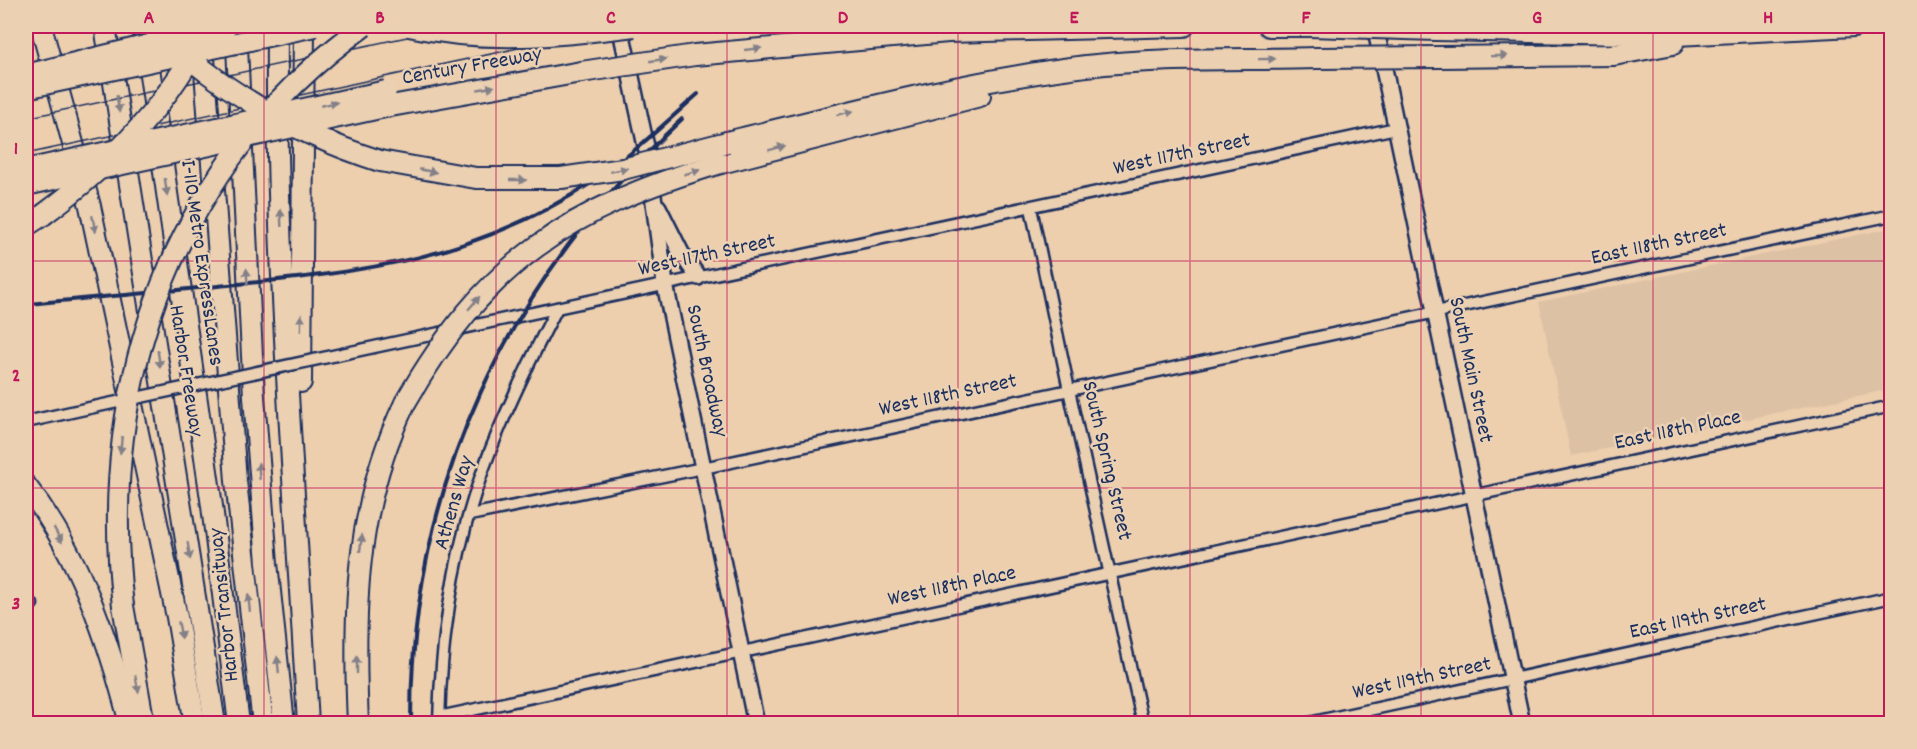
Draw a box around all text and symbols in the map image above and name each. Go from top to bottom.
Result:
text: A [144,5,155,33]
text: B [375,5,385,33]
text: C [606,5,616,33]
text: D [838,5,849,33]
text: E [1069,5,1079,33]
text: F [1302,5,1312,33]
text: G [1532,5,1542,33]
text: H [1763,5,1773,33]
street label: Century Freeway [400,39,545,95]
one-way arrow [743,44,762,54]
one-way arrow [1489,51,1508,61]
one-way arrow [1257,55,1276,64]
one-way arrow [649,56,668,65]
one-way arrow [477,83,496,92]
one-way arrow [114,95,123,114]
one-way arrow [320,98,338,108]
one-way arrow [835,108,854,118]
street label: West 117th Street [1111,125,1253,185]
text: 1 [14,136,18,164]
one-way arrow [768,143,786,152]
street label: I-110 Metro ExpressLanes [171,158,231,368]
one-way arrow [609,164,628,174]
one-way arrow [418,167,437,176]
one-way arrow [683,167,701,176]
one-way arrow [509,175,528,185]
one-way arrow [162,178,171,197]
one-way arrow [277,209,286,228]
one-way arrow [90,215,99,234]
street label: East 118th Street [1588,216,1730,274]
street label: West 117th Street [636,226,778,286]
one-way arrow [243,267,252,286]
street label: South Main Street [1439,294,1501,446]
one-way arrow [467,296,480,311]
street label: South Broadway [677,302,735,441]
street label: Harbor Freeway [159,303,211,440]
one-way arrow [296,313,306,332]
one-way arrow [154,349,163,368]
text: 2 [12,363,20,391]
street label: West 118th Street [876,366,1020,426]
street label: South Spring Street [1073,378,1139,544]
street label: East 118th Place [1612,402,1744,460]
one-way arrow [116,435,125,454]
street label: Athens Way [427,451,483,554]
one-way arrow [254,462,264,481]
street label: Harbor Transitway [201,525,248,683]
one-way arrow [53,527,63,544]
one-way arrow [357,533,366,552]
one-way arrow [185,542,194,561]
street label: West 118th Place [885,558,1019,616]
street label: East 119th Street [1627,589,1769,649]
text: 3 [12,591,20,619]
one-way arrow [244,593,254,612]
one-way arrow [176,621,185,640]
street label: West 119th Street [1350,649,1494,709]
one-way arrow [273,656,283,675]
one-way arrow [352,656,362,675]
one-way arrow [133,675,142,694]

